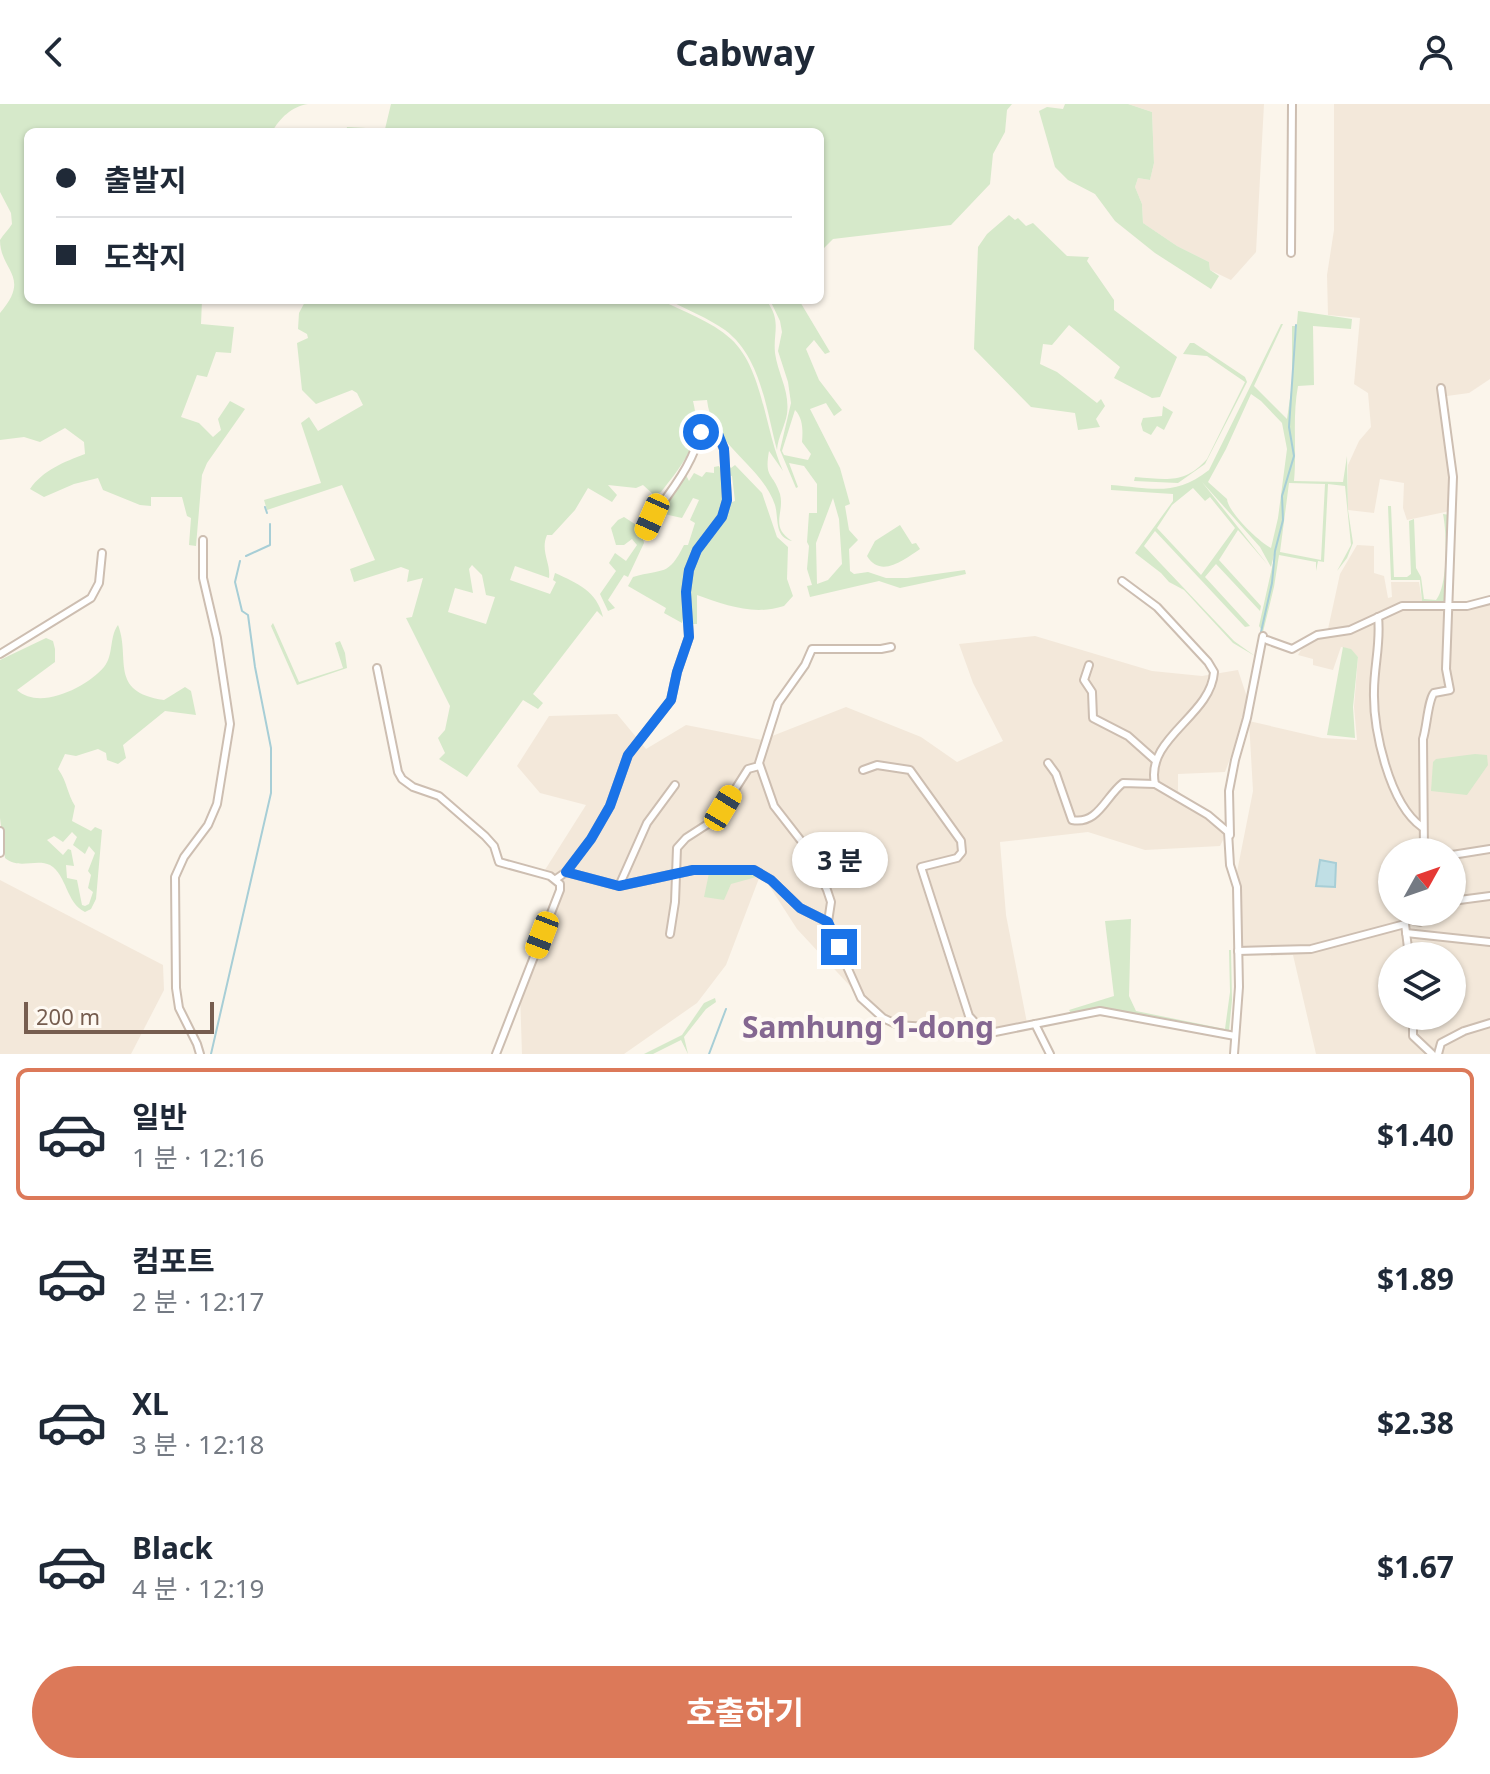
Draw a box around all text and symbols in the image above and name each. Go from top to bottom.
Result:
text: Cabway [675,28,815,77]
icon: back [32,30,76,74]
icon: person [1414,30,1458,74]
text: 출발지 [104,159,187,200]
text: 도착지 [104,236,187,277]
route start [683,414,719,450]
car [631,490,673,544]
car [700,781,746,835]
callout: 3 분 [791,831,887,887]
north arrow [1378,838,1466,926]
map controls [1378,838,1466,1030]
text: 3 분 [817,842,863,878]
car [522,908,562,962]
route end [821,929,857,965]
button: layers [1378,942,1466,1030]
scale bar [24,998,214,1034]
text: 200 m [36,1001,100,1031]
district label: Samhung 1-dong [742,1006,994,1047]
text: 일반 [132,1096,187,1137]
icon: car [36,1098,108,1170]
text: $1.40 [1377,1114,1454,1155]
text: 1 분 · 12:16 [132,1139,265,1175]
text: 컴포트 [132,1240,215,1281]
icon: car [36,1242,108,1314]
text: $1.89 [1377,1258,1454,1299]
text: 2 분 · 12:17 [132,1283,265,1319]
text: XL [132,1383,169,1424]
icon: car [36,1386,108,1458]
text: $2.38 [1377,1402,1454,1443]
text: 3 분 · 12:18 [132,1426,265,1462]
text: Black [132,1527,213,1568]
icon: car [36,1530,108,1602]
text: $1.67 [1377,1546,1454,1587]
text: 4 분 · 12:19 [132,1570,265,1606]
button: 호출하기 [32,1666,1458,1758]

